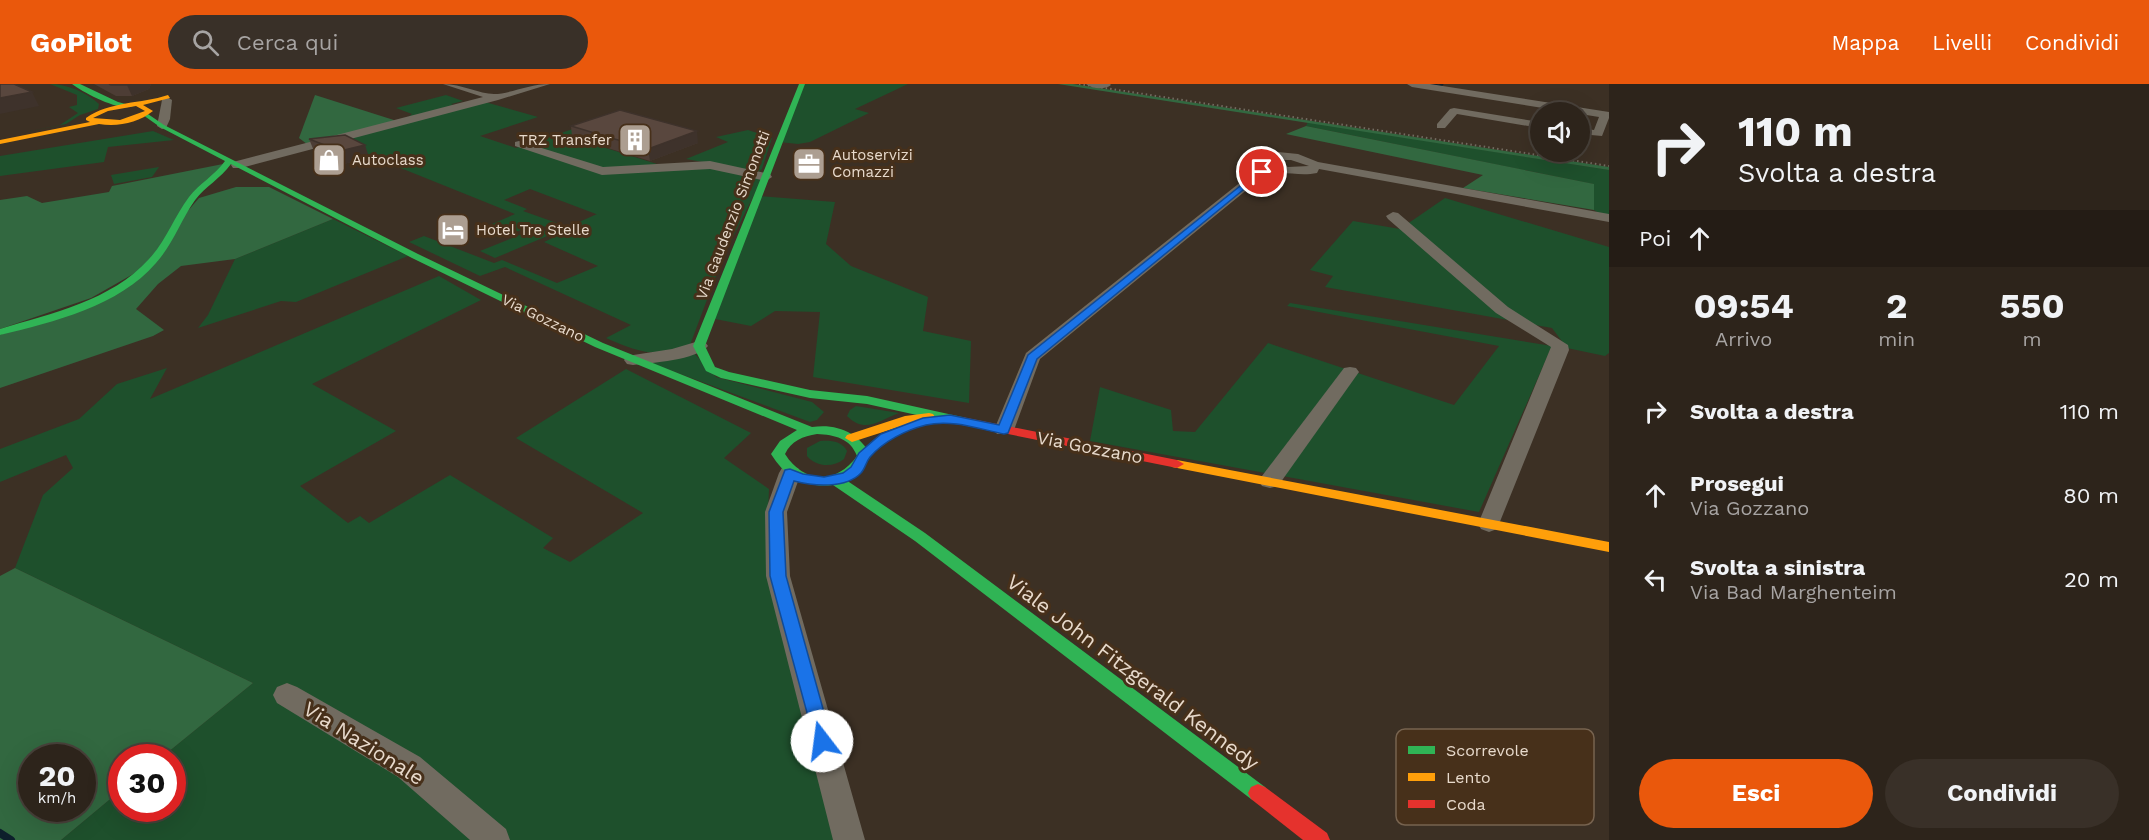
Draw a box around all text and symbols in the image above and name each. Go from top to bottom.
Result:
search box [168,15,588,69]
text: GoPilot [30,26,132,59]
icon: search [189,26,222,59]
text: Cerca qui [237,30,338,55]
text: Mappa [1831,30,1899,55]
text: Livelli [1932,30,1992,55]
text: Condividi [2025,30,2119,55]
map controls [1530,102,1590,162]
button: sound [1530,102,1590,162]
text: 110 m [1738,107,1853,156]
icon: right [1639,108,1717,186]
building icon: TRZ Transfer [617,122,653,158]
street label: Via Gaudenzio Simonotti [692,128,774,302]
place label: TRZ Transfer [519,131,612,149]
shop icon: Autoclass [311,142,347,178]
office icon: Autoservizi Comazzi [791,146,827,182]
place label: Autoservizi Comazzi [832,146,913,181]
pin [1236,146,1287,197]
place label: Autoclass [352,151,424,169]
icon: arrive [1245,155,1278,188]
text: Svolta a destra [1738,157,1936,189]
hotel icon: Hotel Tre Stelle [435,212,471,248]
place label: Hotel Tre Stelle [476,221,590,239]
icon: ahead [1683,222,1716,255]
text: Poi [1639,226,1671,251]
text: 09:54 [1693,285,1794,327]
text: 2 [1886,285,1907,327]
text: 550 [1999,285,2065,327]
street label: Via Gozzano [499,290,587,346]
text: Arrivo [1715,327,1772,351]
text: min [1878,327,1915,351]
text: m [2022,327,2042,351]
icon: right [1639,395,1672,428]
text: Svolta a destra [1690,399,1854,424]
text: 110 m [2060,399,2119,424]
street label: Via Gozzano [1035,426,1145,468]
text: Prosegui [1690,471,1784,496]
icon: ahead [1639,479,1672,512]
text: 80 m [2063,483,2119,508]
text: Via Gozzano [1690,496,1809,520]
text: Svolta a sinistra [1690,555,1865,580]
icon: left [1639,563,1672,596]
text: 20 m [2064,567,2119,592]
street label: Viale John Fitzgerald Kennedy [1002,569,1264,775]
text: Via Bad Marghenteim [1690,580,1897,604]
street label: Via Nazionale [299,696,429,790]
position arrow [790,709,854,773]
legend [1396,729,1594,825]
text: Scorrevole [1446,741,1529,760]
speed limit sign: 30 [108,744,186,822]
text: 20 [38,758,76,793]
button: Esci [1639,759,1873,828]
button: Condividi [1885,759,2119,828]
text: Lento [1446,768,1491,787]
text: km/h [38,789,76,807]
text: Coda [1446,795,1486,814]

